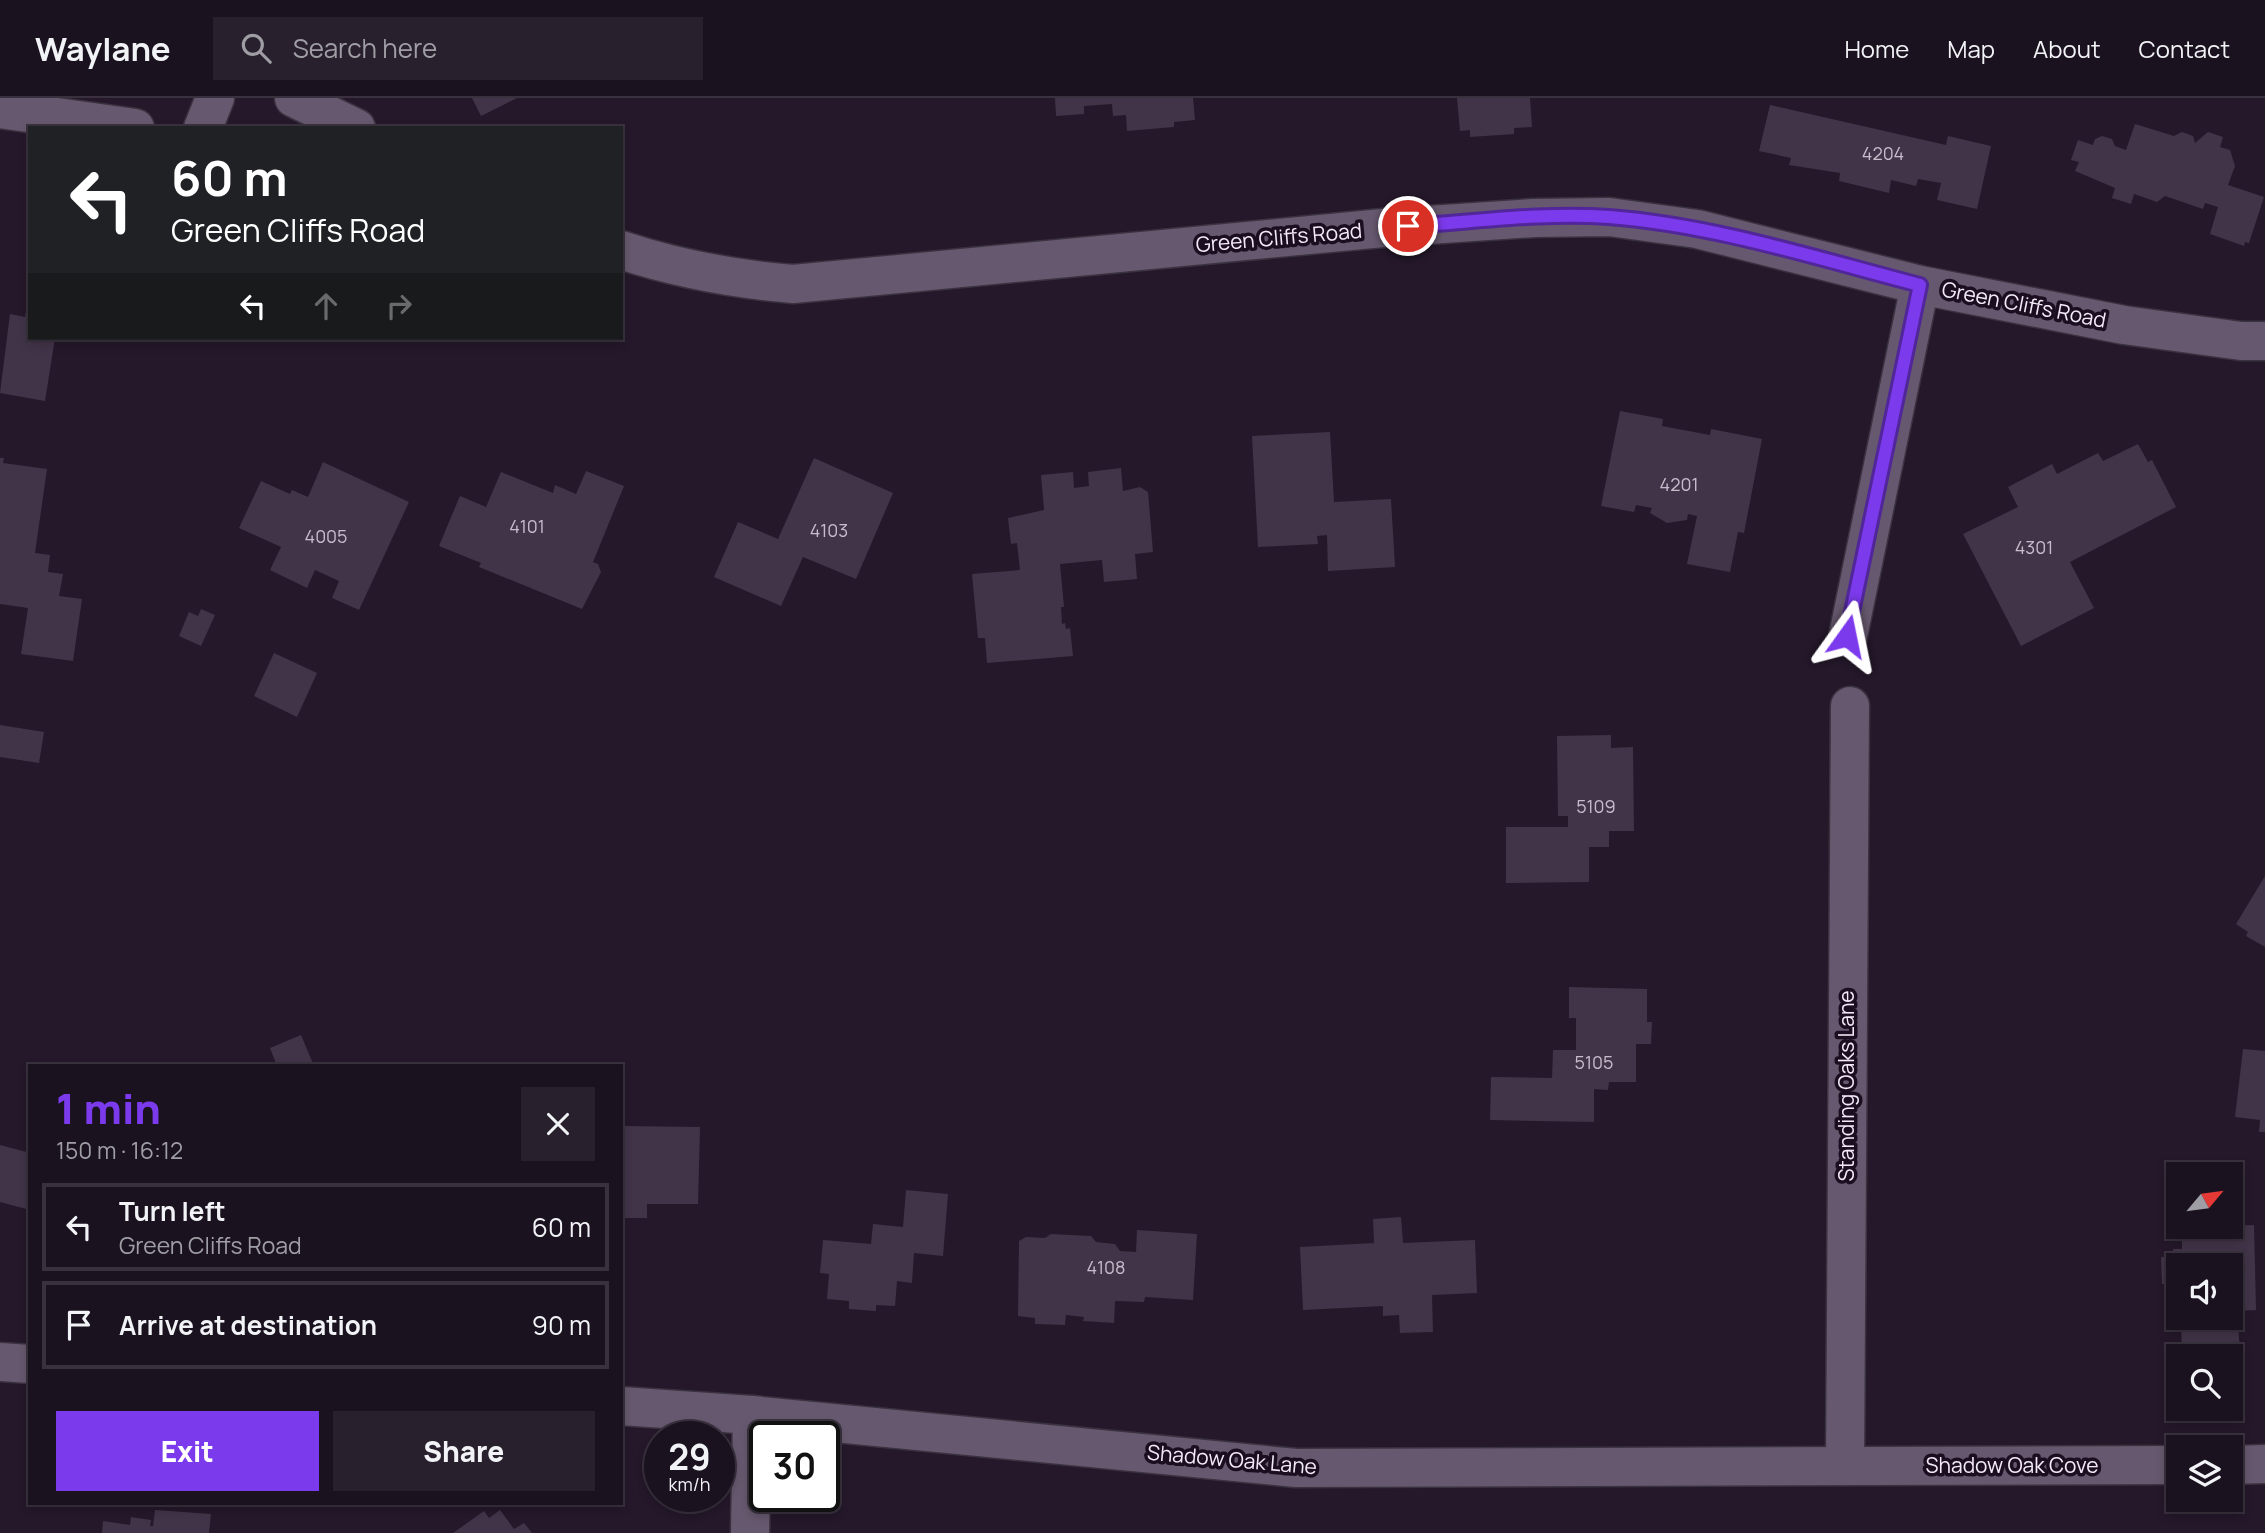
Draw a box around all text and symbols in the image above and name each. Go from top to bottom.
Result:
search box [213,17,703,80]
text: Waylane [35,26,171,71]
icon: search [237,29,275,67]
text: Search here [293,30,437,66]
text: Home [1844,32,1909,65]
text: Map [1947,32,1995,65]
text: About [2033,32,2101,65]
text: Contact [2139,32,2230,65]
house number: 4204 [1862,141,1904,165]
text: 60 m [171,144,288,211]
icon: left [56,154,147,245]
pin [1378,196,1438,256]
icon: arrive [1389,207,1427,245]
text: Green Cliffs Road [171,208,425,252]
street label: Green Cliffs Road [1195,216,1363,258]
street label: Green Cliffs Road [1940,274,2109,334]
icon: left [234,287,272,325]
icon: ahead [307,287,345,325]
icon: right [380,287,418,325]
house number: 4201 [1660,472,1698,496]
house number: 4101 [509,514,545,538]
house number: 4103 [810,518,848,542]
house number: 4005 [305,524,347,548]
house number: 4301 [2015,535,2053,559]
position arrow [1810,599,1884,673]
house number: 5109 [1576,794,1616,818]
street label: Standing Oaks Lane [1832,990,1860,1182]
house number: 5105 [1575,1050,1613,1074]
text: 1 min [56,1079,161,1137]
button: close [521,1087,595,1161]
text: 150 m · 16:12 [56,1134,183,1166]
north arrow [2166,1162,2244,1239]
map controls [2166,1162,2243,1512]
text: Turn left [119,1193,226,1229]
icon: left [60,1208,98,1246]
text: 60 m [532,1209,591,1245]
text: Green Cliffs Road [119,1229,302,1261]
button: sound [2166,1253,2243,1330]
house number: 4108 [1086,1255,1126,1279]
icon: arrive [60,1306,98,1344]
text: Arrive at destination [119,1307,377,1343]
text: 90 m [532,1307,591,1343]
button: search [2166,1344,2243,1421]
button: Exit [56,1411,319,1491]
button: Share [333,1411,595,1491]
speed limit sign: 30 [749,1421,840,1512]
text: 29 [668,1433,711,1481]
button: layers [2166,1435,2243,1512]
street label: Shadow Oak Lane [1146,1438,1318,1480]
street label: Shadow Oak Cove [1926,1451,2098,1479]
text: km/h [669,1472,710,1496]

